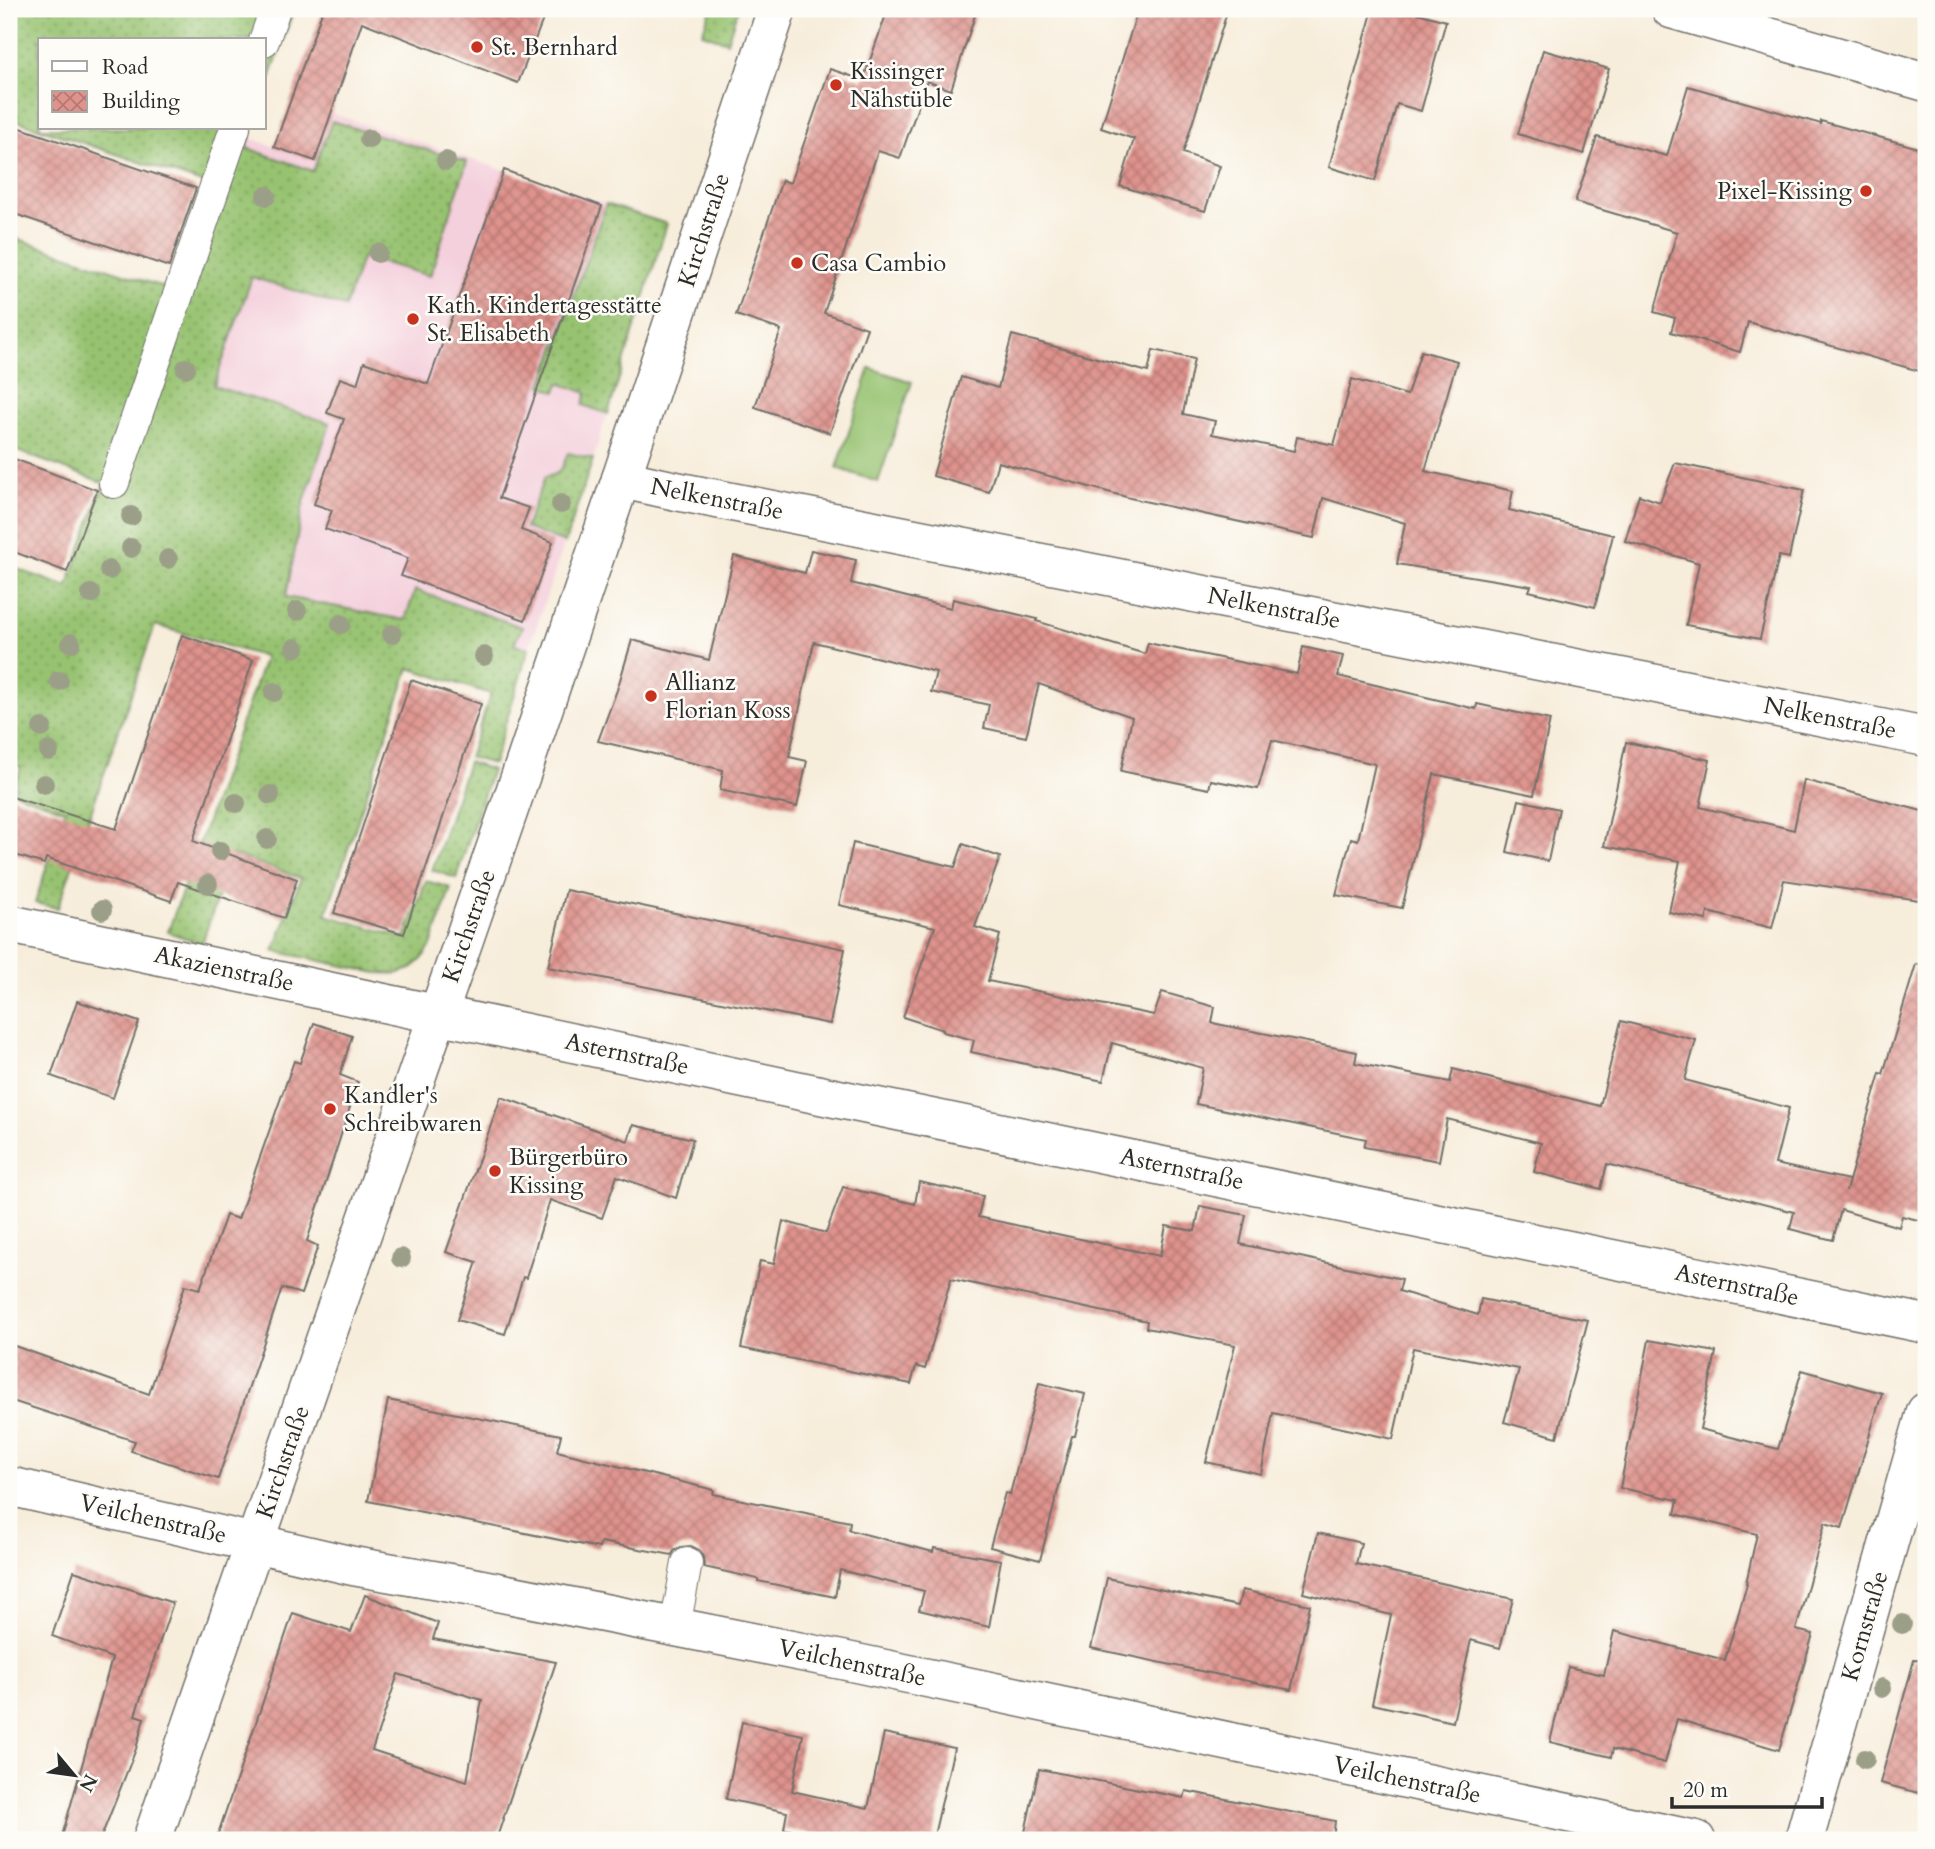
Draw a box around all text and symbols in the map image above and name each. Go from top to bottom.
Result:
place label: St. Bernhard [491,31,618,64]
legend [38,38,266,130]
marker: St. Bernhard [469,39,485,55]
text: Road [102,53,148,82]
place label: Kissinger Nähstüble [850,55,953,116]
marker: Kissinger Nähstüble [828,77,844,93]
text: Building [102,87,180,116]
street label: Kirchstraße [670,169,738,291]
place label: Pixel-Kissing [1717,175,1853,208]
marker: Pixel-Kissing [1858,183,1874,199]
place label: Casa Cambio [811,247,946,280]
marker: Casa Cambio [789,255,805,271]
place label: Kath. Kindertagesstätte St. Elisabeth [427,289,662,350]
marker: Kath. Kindertagesstätte St. Elisabeth [405,311,421,327]
street label: Nelkenstraße [648,470,786,528]
street label: Nelkenstraße [1205,579,1343,637]
place label: Allianz Florian Koss [665,666,791,727]
marker: Allianz Florian Koss [643,688,659,704]
street label: Nelkenstraße [1761,689,1899,747]
street label: Kirchstraße [434,865,504,987]
street label: Akazienstraße [151,938,297,1000]
street label: Asternstraße [562,1025,692,1083]
place label: Kandler's Schreibwaren [344,1079,483,1140]
marker: Kandler's Schreibwaren [322,1101,338,1117]
street label: Asternstraße [1117,1140,1247,1198]
place label: Bürgerbüro Kissing [509,1141,628,1202]
marker: Bürgerbüro Kissing [487,1163,503,1179]
street label: Asternstraße [1672,1256,1802,1314]
street label: Kirchstraße [248,1401,318,1523]
street label: Veilchenstraße [76,1486,230,1552]
street label: Kornstraße [1834,1567,1896,1685]
street label: Veilchenstraße [775,1631,929,1695]
north arrow [38,1741,108,1811]
street label: Veilchenstraße [1330,1748,1484,1812]
scale bar [1672,1765,1823,1809]
text: N [72,1769,103,1797]
text: 20 m [1683,1776,1728,1805]

